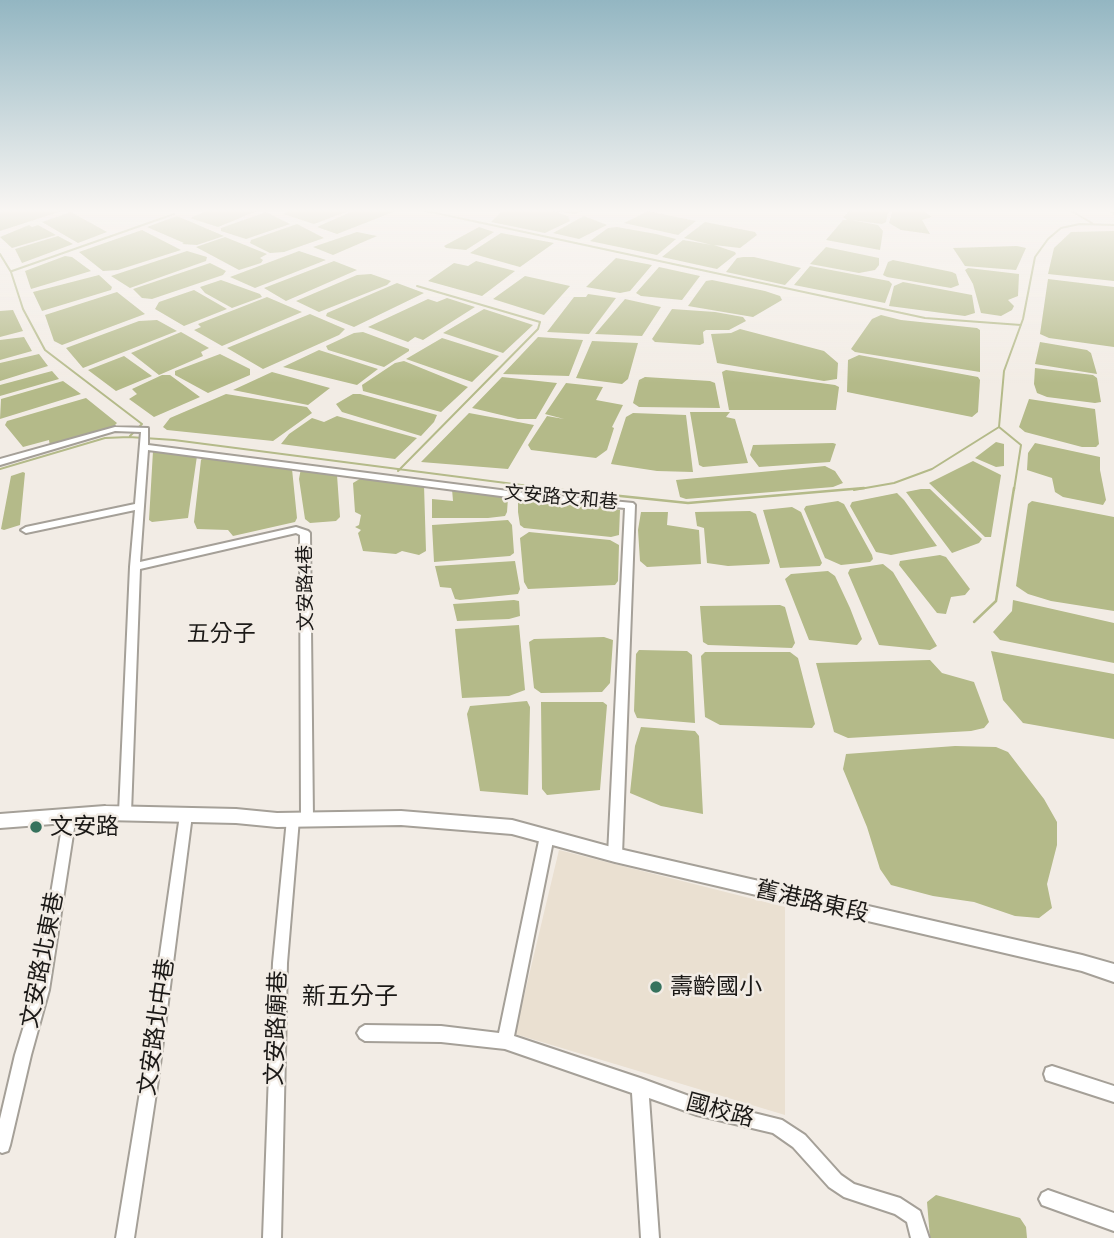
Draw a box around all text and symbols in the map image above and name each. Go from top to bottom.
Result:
street label: 文安路文和巷 [503,482,619,514]
street label: 文安路4巷 [294,545,318,631]
district label: 五分子 [187,620,255,648]
place label: 文安路 [50,813,119,841]
marker: 文安路 [28,819,44,835]
street label: 舊港路東段 [753,876,871,928]
street label: 文安路北東巷 [16,890,70,1030]
street label: 文安路北中巷 [134,957,180,1097]
street label: 文安路廟巷 [261,970,293,1086]
place label: 壽齡國小 [670,973,762,1001]
marker: 壽齡國小 [648,979,664,995]
district label: 新五分子 [302,983,398,1011]
street label: 國校路 [683,1089,757,1133]

